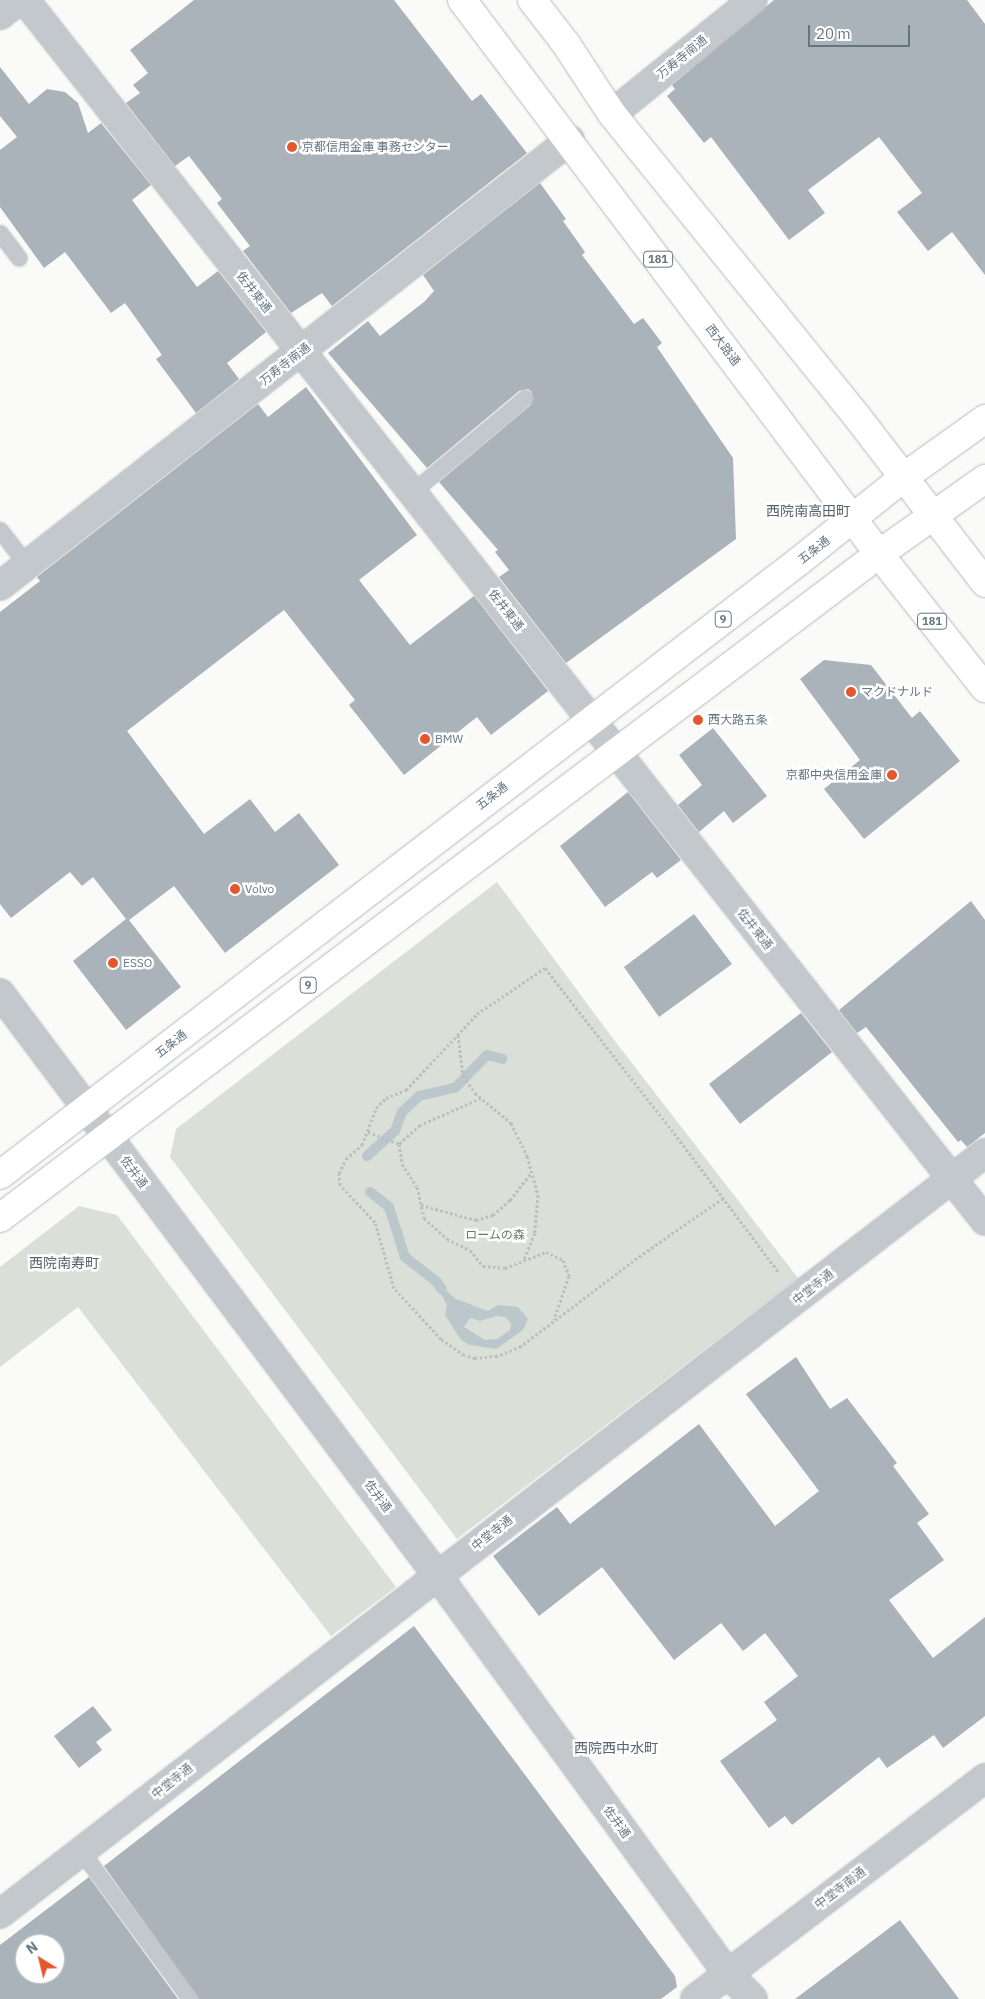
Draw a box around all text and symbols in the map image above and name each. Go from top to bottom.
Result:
scale bar [810,15,912,47]
text: 20 m [816,24,851,43]
street label: 万寿寺南通 [654,33,710,81]
place label: 京都信用金庫 事務センター [302,140,449,154]
marker: 京都信用金庫 事務センター [286,141,298,153]
road number: 181 [643,250,673,268]
street label: 佐井東通 [234,269,274,315]
street label: 西大路通 [703,321,743,369]
street label: 万寿寺南通 [257,340,313,388]
district label: 西院南高田町 [766,503,850,519]
street label: 五条通 [795,533,833,567]
street label: 佐井東通 [486,587,526,633]
road number: 9 [714,610,732,628]
road number: 181 [917,612,947,630]
place label: マクドナルド [861,685,933,699]
marker: マクドナルド [845,686,857,698]
place label: 西大路五条 [708,713,768,727]
marker: 西大路五条 [692,714,704,726]
place label: BMW [435,732,463,746]
marker: BMW [419,733,431,745]
place label: 京都中央信用金庫 [786,768,882,782]
marker: 京都中央信用金庫 [886,769,898,781]
street label: 五条通 [473,779,511,813]
place label: Volvo [245,882,274,896]
marker: Volvo [229,883,241,895]
street label: 佐井東通 [735,906,775,952]
place label: ESSO [123,956,152,970]
marker: ESSO [107,957,119,969]
road number: 9 [299,976,317,994]
street label: 五条通 [152,1027,190,1061]
street label: 佐井通 [117,1153,151,1191]
park label: ロームの森 [465,1228,525,1242]
district label: 西院南寿町 [29,1255,99,1271]
street label: 中堂寺通 [790,1267,836,1307]
street label: 佐井通 [361,1477,395,1515]
street label: 中堂寺通 [469,1513,515,1553]
district label: 西院西中水町 [574,1740,658,1756]
street label: 中堂寺通 [149,1761,195,1801]
street label: 佐井通 [601,1803,633,1841]
street label: 中堂寺南通 [812,1864,868,1912]
north arrow [15,1934,65,1984]
text: N [22,1937,41,1958]

